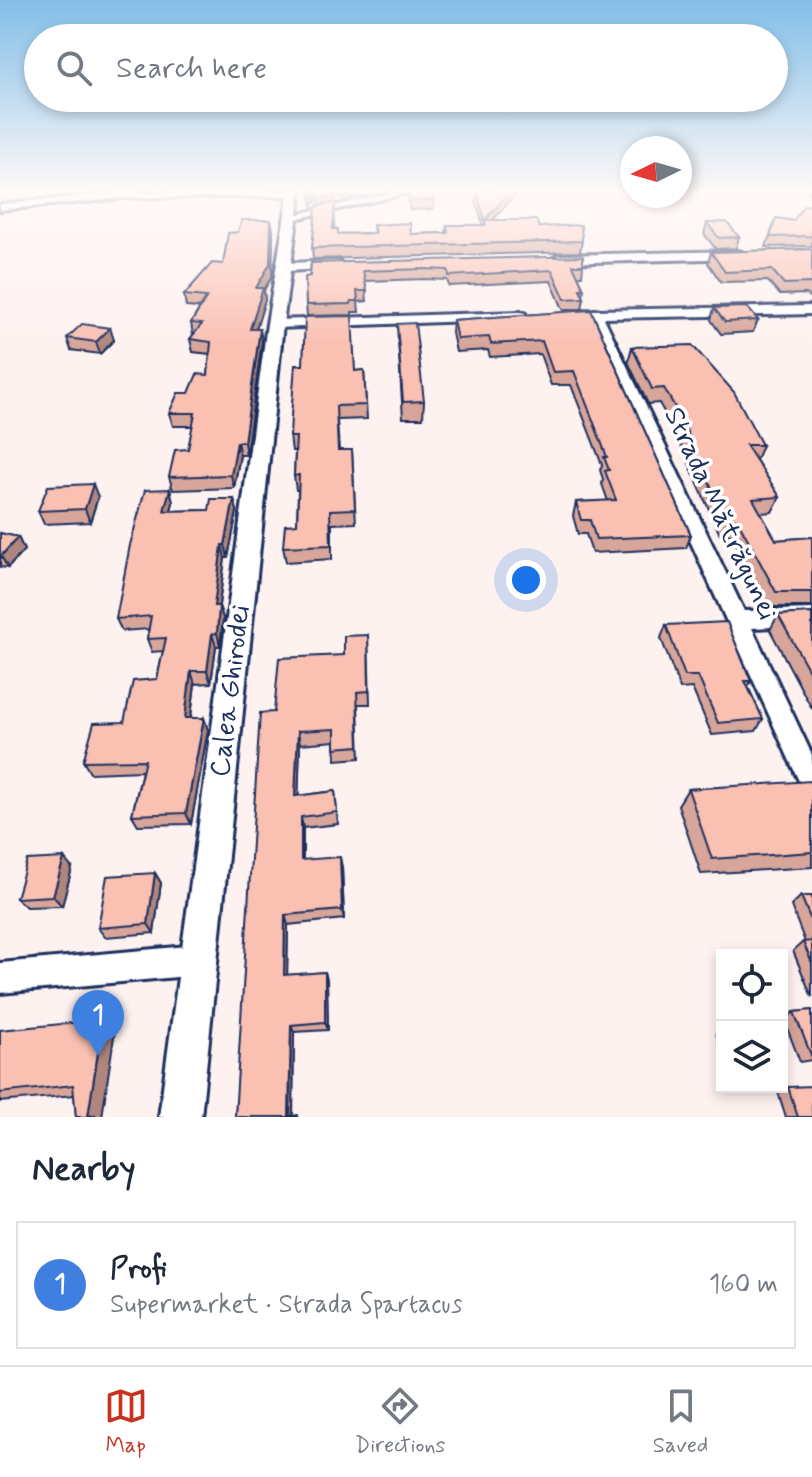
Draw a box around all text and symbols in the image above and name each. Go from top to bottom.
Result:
search box [24,24,788,112]
icon: search [52,46,96,90]
text: Search here [116,49,267,88]
north arrow [620,136,692,208]
street label: Strada Mătrăgunei [654,402,786,626]
your location [506,560,546,600]
street label: Calea Ghirodei [202,603,260,779]
map controls [716,949,788,1093]
button: locate [716,949,788,1021]
pin: 1 [72,990,124,1056]
button: layers [716,1021,788,1093]
text: Nearby [32,1147,136,1192]
text: Profi [110,1249,167,1288]
text: 1 [54,1268,66,1302]
text: 160 m [709,1268,778,1302]
text: Supermarket · Strada Spartacus [110,1288,462,1322]
tab: Map [104,1384,148,1460]
tab: Directions [355,1384,445,1460]
tab: Saved [653,1384,708,1460]

